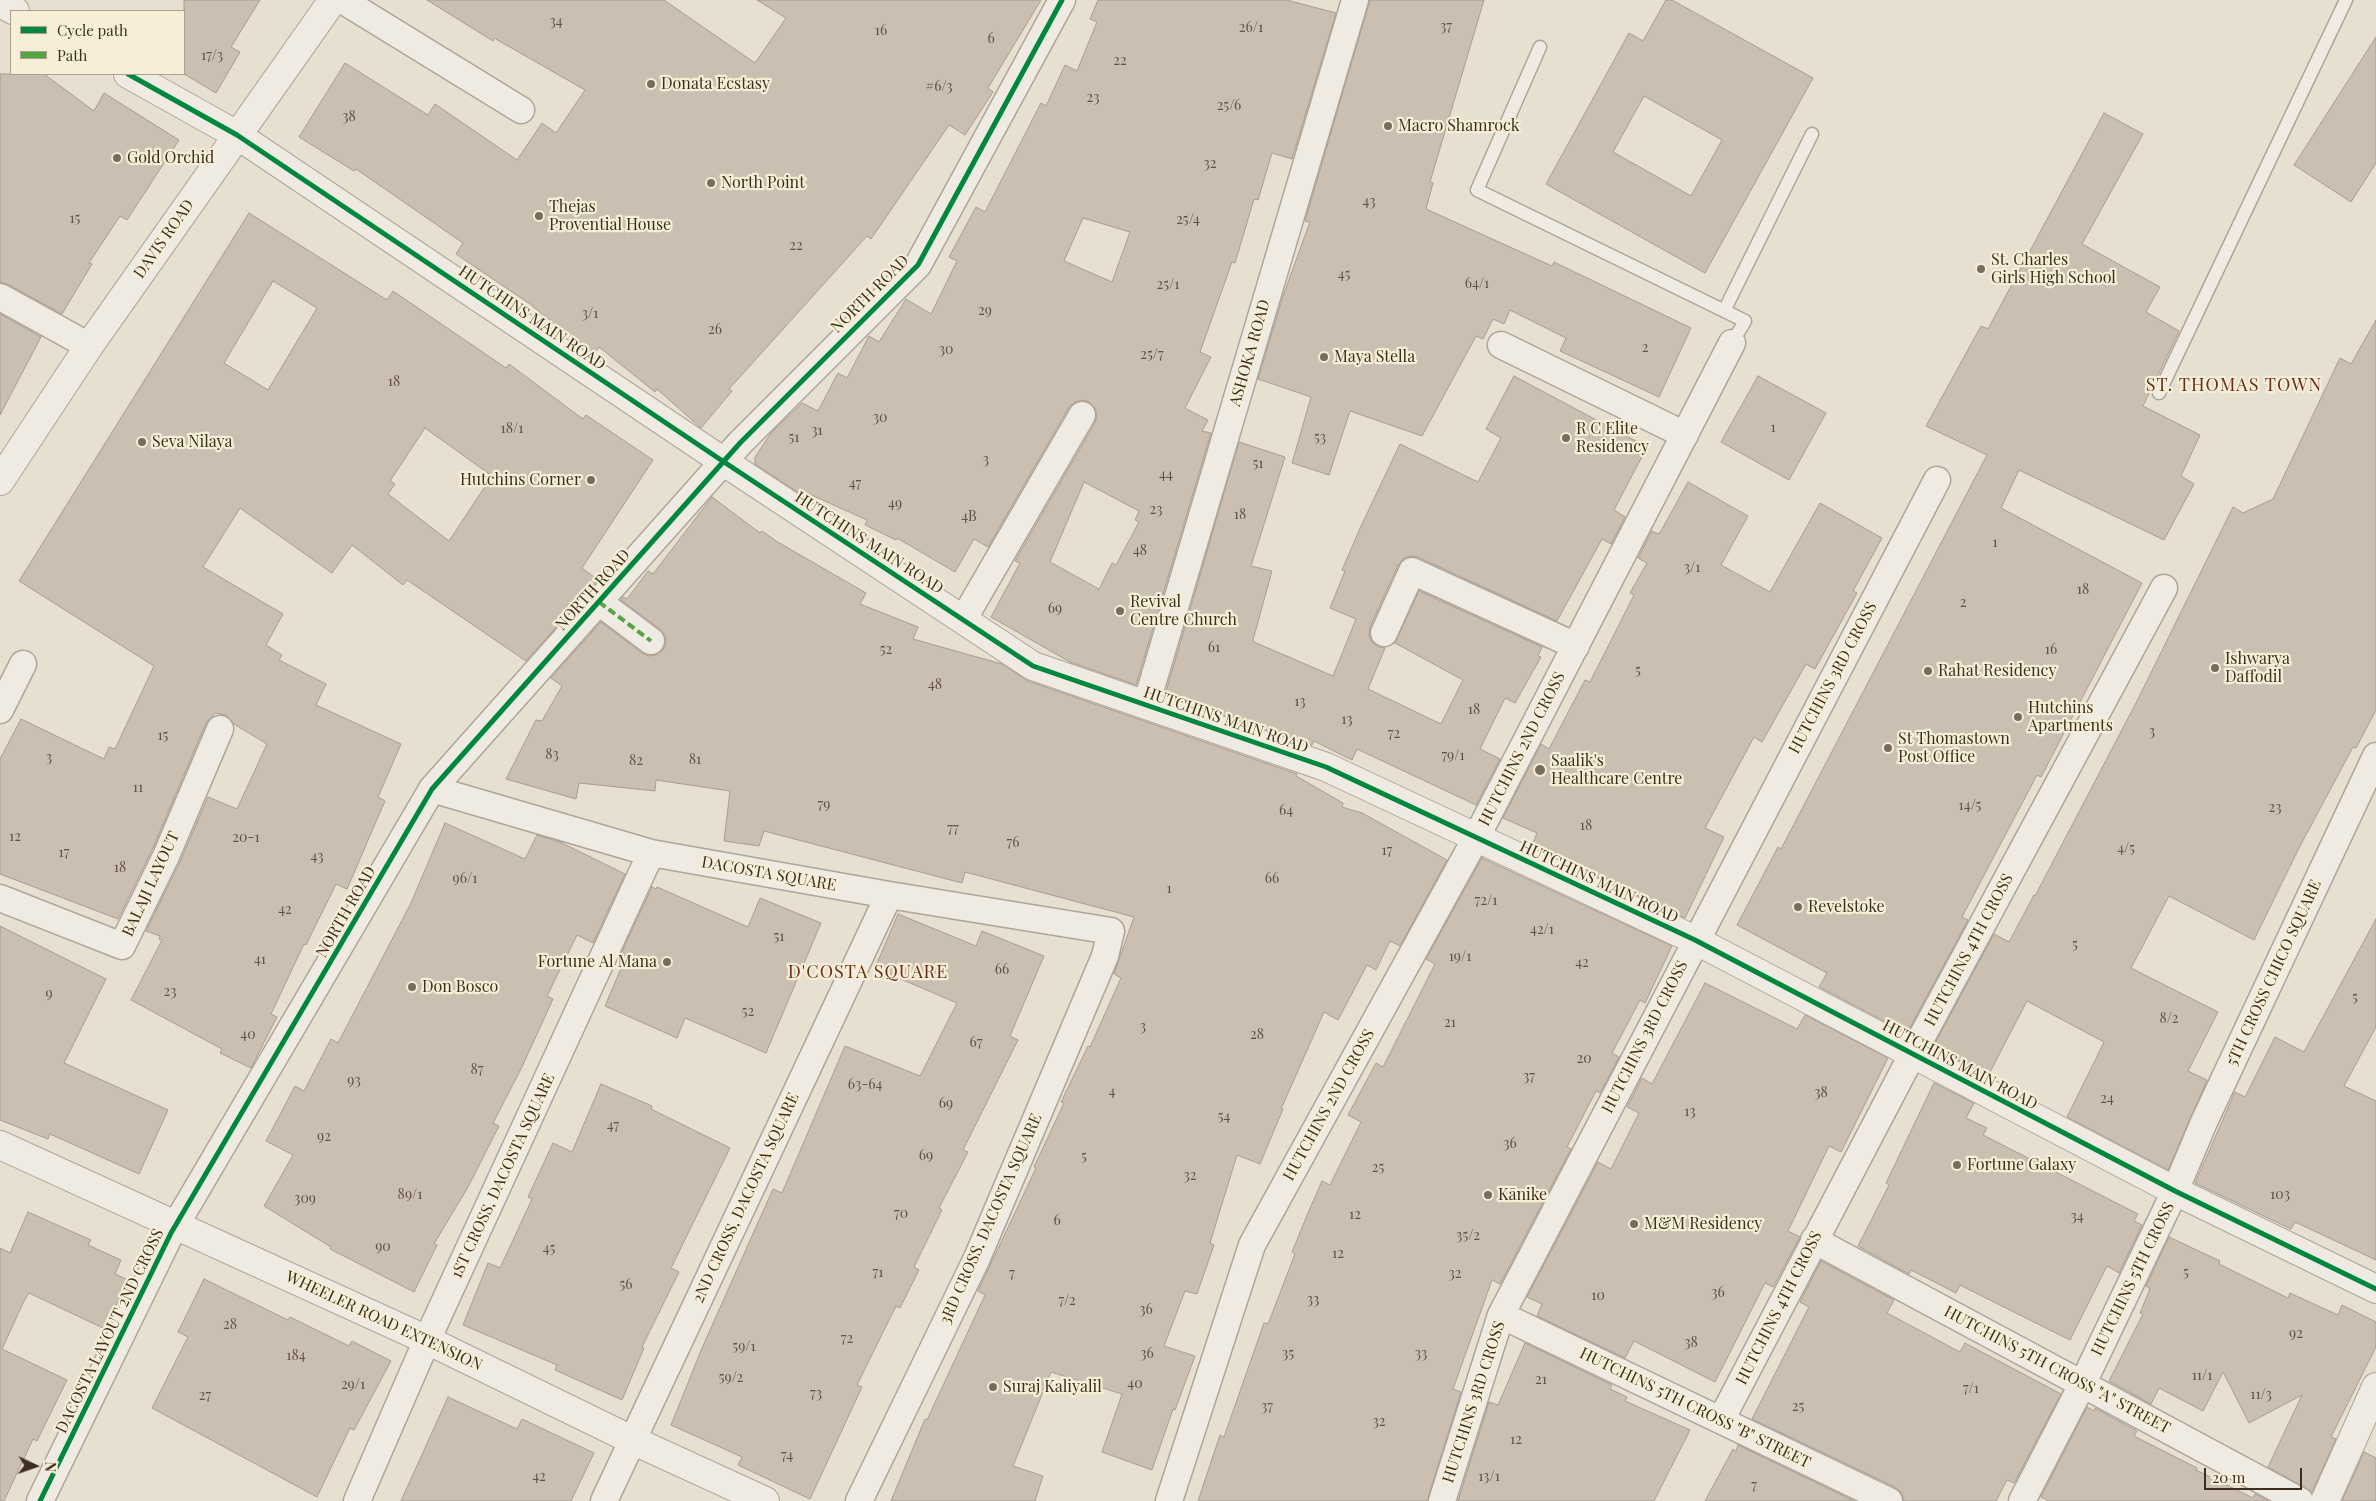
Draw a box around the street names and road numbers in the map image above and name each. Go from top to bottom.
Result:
street label: DAVIS ROAD [130,196,198,282]
street label: NORTH ROAD [827,251,913,337]
street label: HUTCHINS MAIN ROAD [455,262,609,374]
street label: ASHOKA ROAD [1226,297,1274,409]
street label: HUTCHINS MAIN ROAD [791,488,947,598]
street label: NORTH ROAD [552,545,634,635]
street label: HUTCHINS 3RD CROSS [1785,599,1881,757]
street label: HUTCHINS 2ND CROSS [1475,669,1569,829]
street label: HUTCHINS MAIN ROAD [1141,683,1311,757]
street label: BALAJI LAYOUT [118,828,184,940]
street label: HUTCHINS MAIN ROAD [1516,837,1682,927]
street label: DACOSTA SQUARE [700,853,838,895]
street label: NORTH ROAD [312,863,380,961]
street label: HUTCHINS 4TH CROSS [1921,870,2017,1030]
street label: 5TH CROSS CHICO SQUARE [2222,877,2326,1069]
street label: HUTCHINS 3RD CROSS [1598,957,1692,1117]
street label: HUTCHINS MAIN ROAD [1879,1016,2041,1114]
street label: HUTCHINS 2ND CROSS [1279,1026,1379,1184]
street label: 1ST CROSS, DACOSTA SQUARE [447,1071,559,1281]
street label: 2ND CROSS, DACOSTA SQUARE [689,1090,803,1306]
street label: 3RD CROSS, DACOSTA SQUARE [936,1111,1046,1327]
street label: HUTCHINS 5TH CROSS [2087,1199,2179,1359]
street label: DACOSTA LAYOUT 2ND CROSS [52,1226,168,1436]
street label: HUTCHINS 4TH CROSS [1732,1228,1826,1388]
street label: WHEELER ROAD EXTENSION [283,1267,485,1375]
street label: HUTCHINS 5TH CROSS "A" STREET [1940,1302,2174,1438]
street label: HUTCHINS 3RD CROSS [1439,1319,1509,1485]
street label: HUTCHINS 5TH CROSS "B" STREET [1576,1344,1814,1472]

